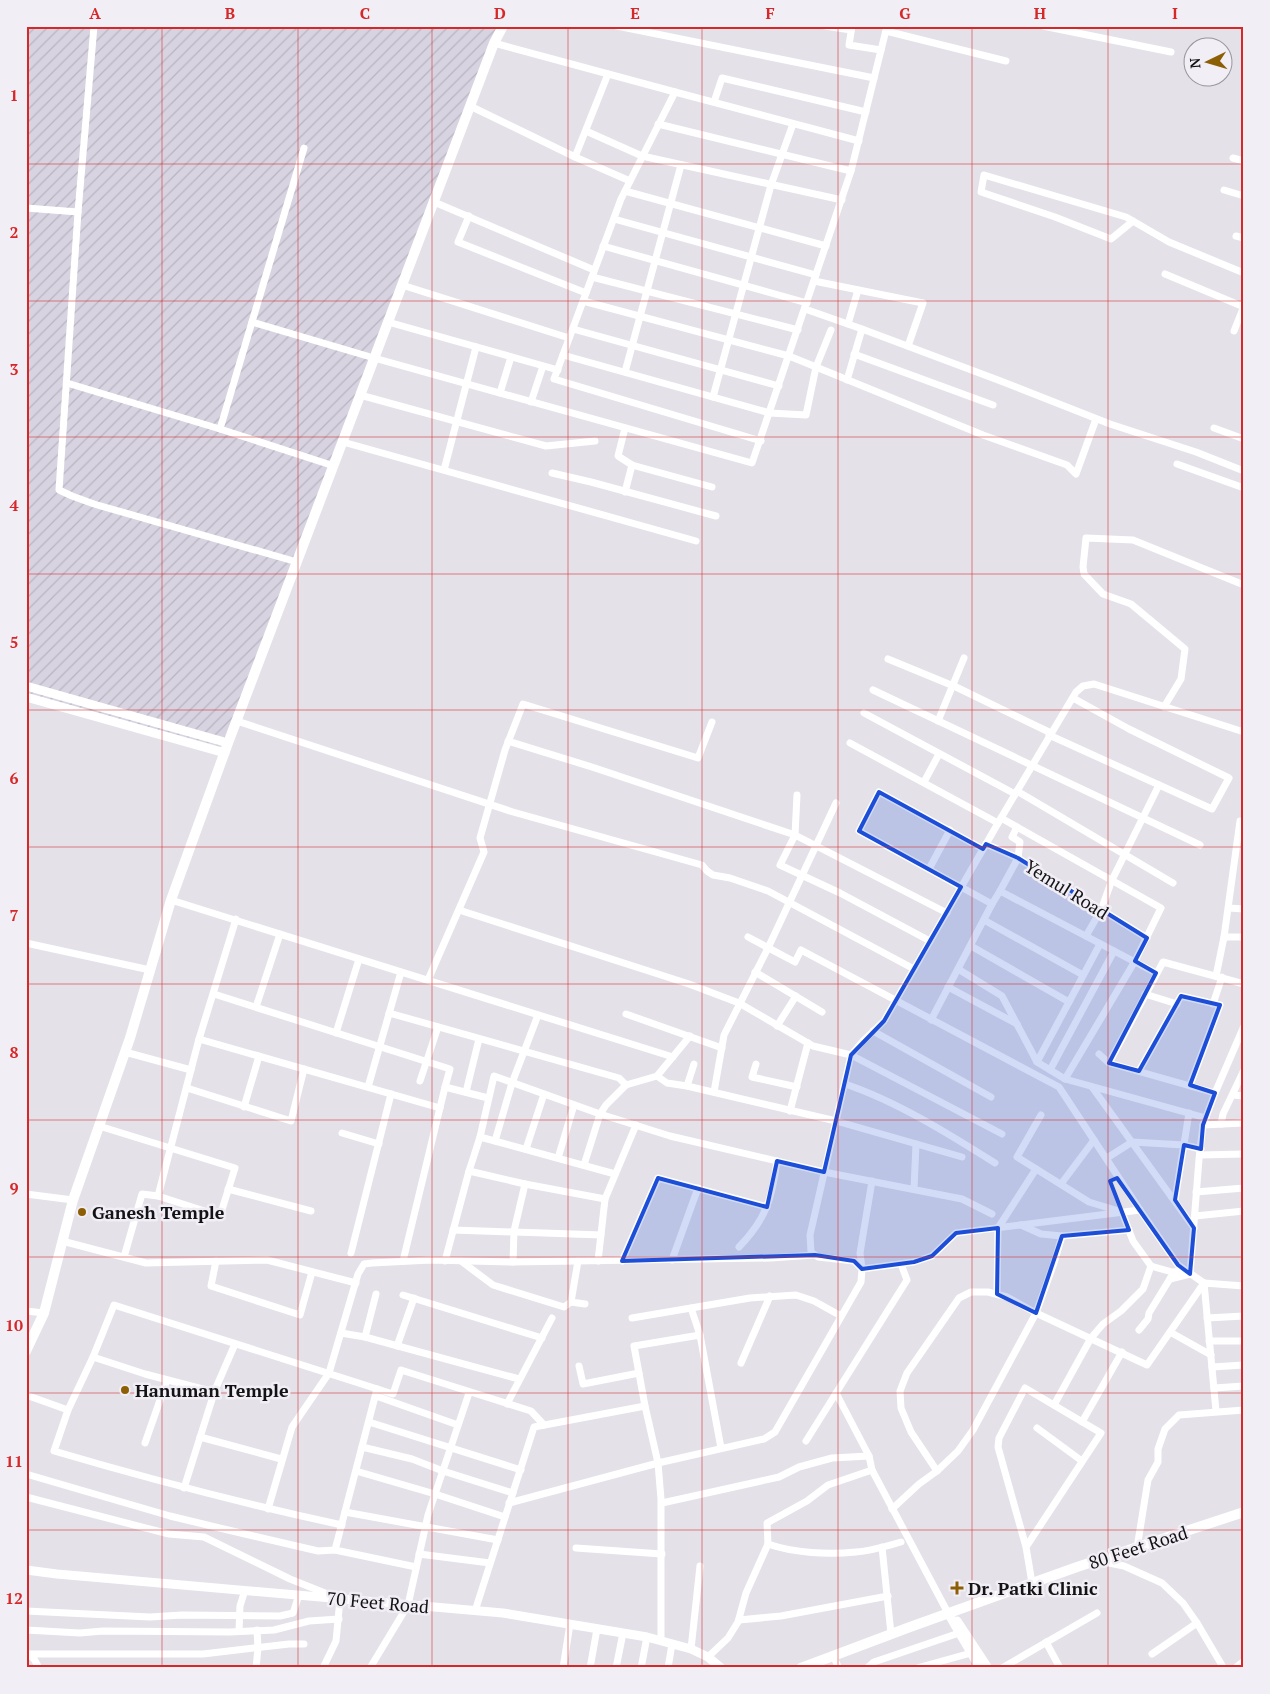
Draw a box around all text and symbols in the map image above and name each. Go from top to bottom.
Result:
text: A [89,2,101,24]
text: B [225,2,235,24]
text: C [360,2,370,24]
text: D [494,2,506,24]
text: E [630,2,640,24]
text: F [765,2,775,24]
text: G [899,2,911,24]
text: H [1034,2,1046,24]
text: I [1172,2,1178,24]
north arrow [1182,38,1232,88]
text: N [1185,57,1204,69]
text: 1 [9,84,19,106]
text: 2 [9,221,19,243]
text: 3 [9,358,19,380]
text: 4 [9,494,19,516]
text: 5 [9,631,19,653]
text: 6 [9,767,19,789]
street label: Yemul Road [1020,854,1114,924]
text: 7 [9,904,19,926]
text: 8 [9,1041,19,1063]
text: 9 [9,1177,19,1199]
place label: Ganesh Temple [92,1200,225,1224]
marker: Ganesh Temple [76,1206,88,1218]
text: 10 [5,1314,23,1336]
place label: Hanuman Temple [135,1378,289,1402]
marker: Hanuman Temple [119,1384,131,1396]
text: 11 [5,1450,23,1472]
street label: 80 Feet Road [1085,1520,1191,1574]
place label: Dr. Patki Clinic [968,1576,1098,1600]
marker: Dr. Patki Clinic [950,1581,964,1595]
street label: 70 Feet Road [326,1586,430,1618]
text: 12 [5,1587,23,1609]

